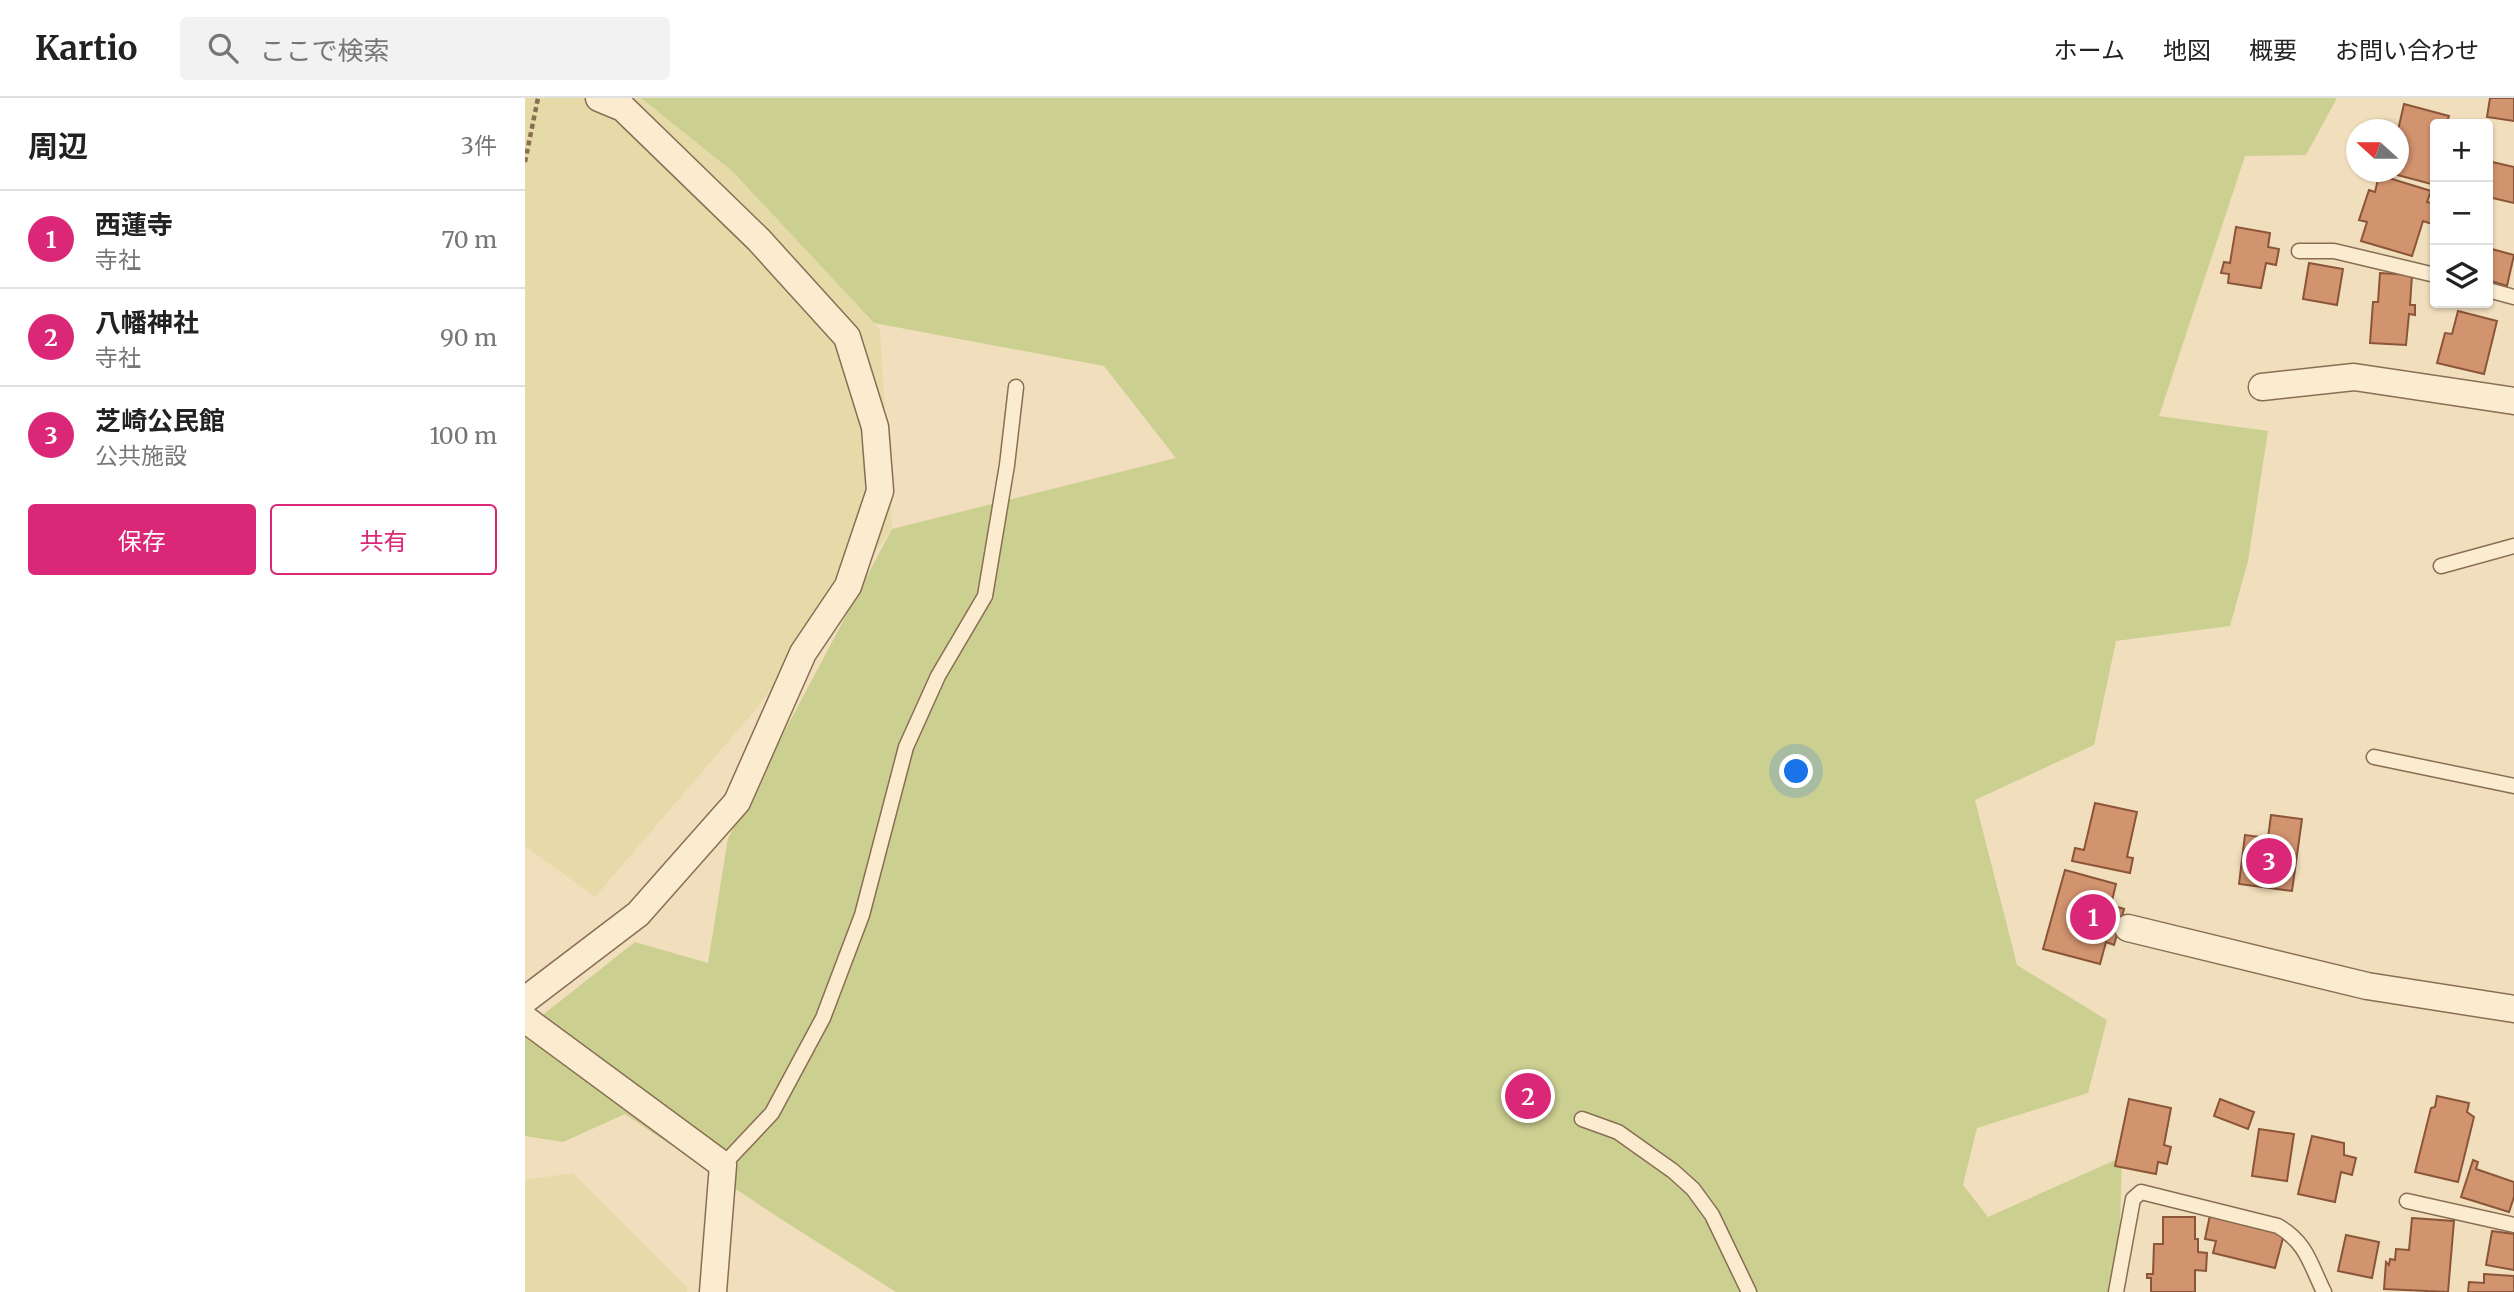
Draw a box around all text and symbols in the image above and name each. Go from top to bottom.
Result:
search box [180,17,670,80]
text: Kartio [35,28,138,69]
icon: search [204,29,242,67]
text: ここで検索 [260,34,390,67]
text: ホーム [2054,35,2125,66]
text: 地図 [2163,35,2211,66]
text: 概要 [2249,35,2297,66]
text: お問い合わせ [2335,35,2479,66]
north arrow [2346,119,2409,182]
map controls [2430,119,2493,308]
button: + [2430,119,2493,182]
text: 周辺 [28,127,88,165]
text: 3件 [461,131,497,160]
button: − [2430,182,2493,245]
text: 西蓮寺 [95,208,173,241]
text: 1 [46,225,56,254]
text: 70 m [441,225,497,254]
text: 寺社 [95,245,141,274]
button: layers [2430,245,2493,308]
text: 八幡神社 [95,306,199,339]
text: 2 [44,323,58,352]
text: 90 m [440,323,497,352]
text: 寺社 [95,343,141,372]
text: 芝崎公民館 [95,404,225,437]
text: 3 [44,421,58,450]
text: 100 m [429,421,497,450]
text: 公共施設 [95,441,187,470]
button: 保存 [28,504,256,575]
button: 共有 [270,504,497,575]
your location [1779,754,1813,788]
pin: 3 [2246,835,2292,887]
pin: 1 [2070,891,2116,943]
pin: 2 [1505,1070,1551,1122]

